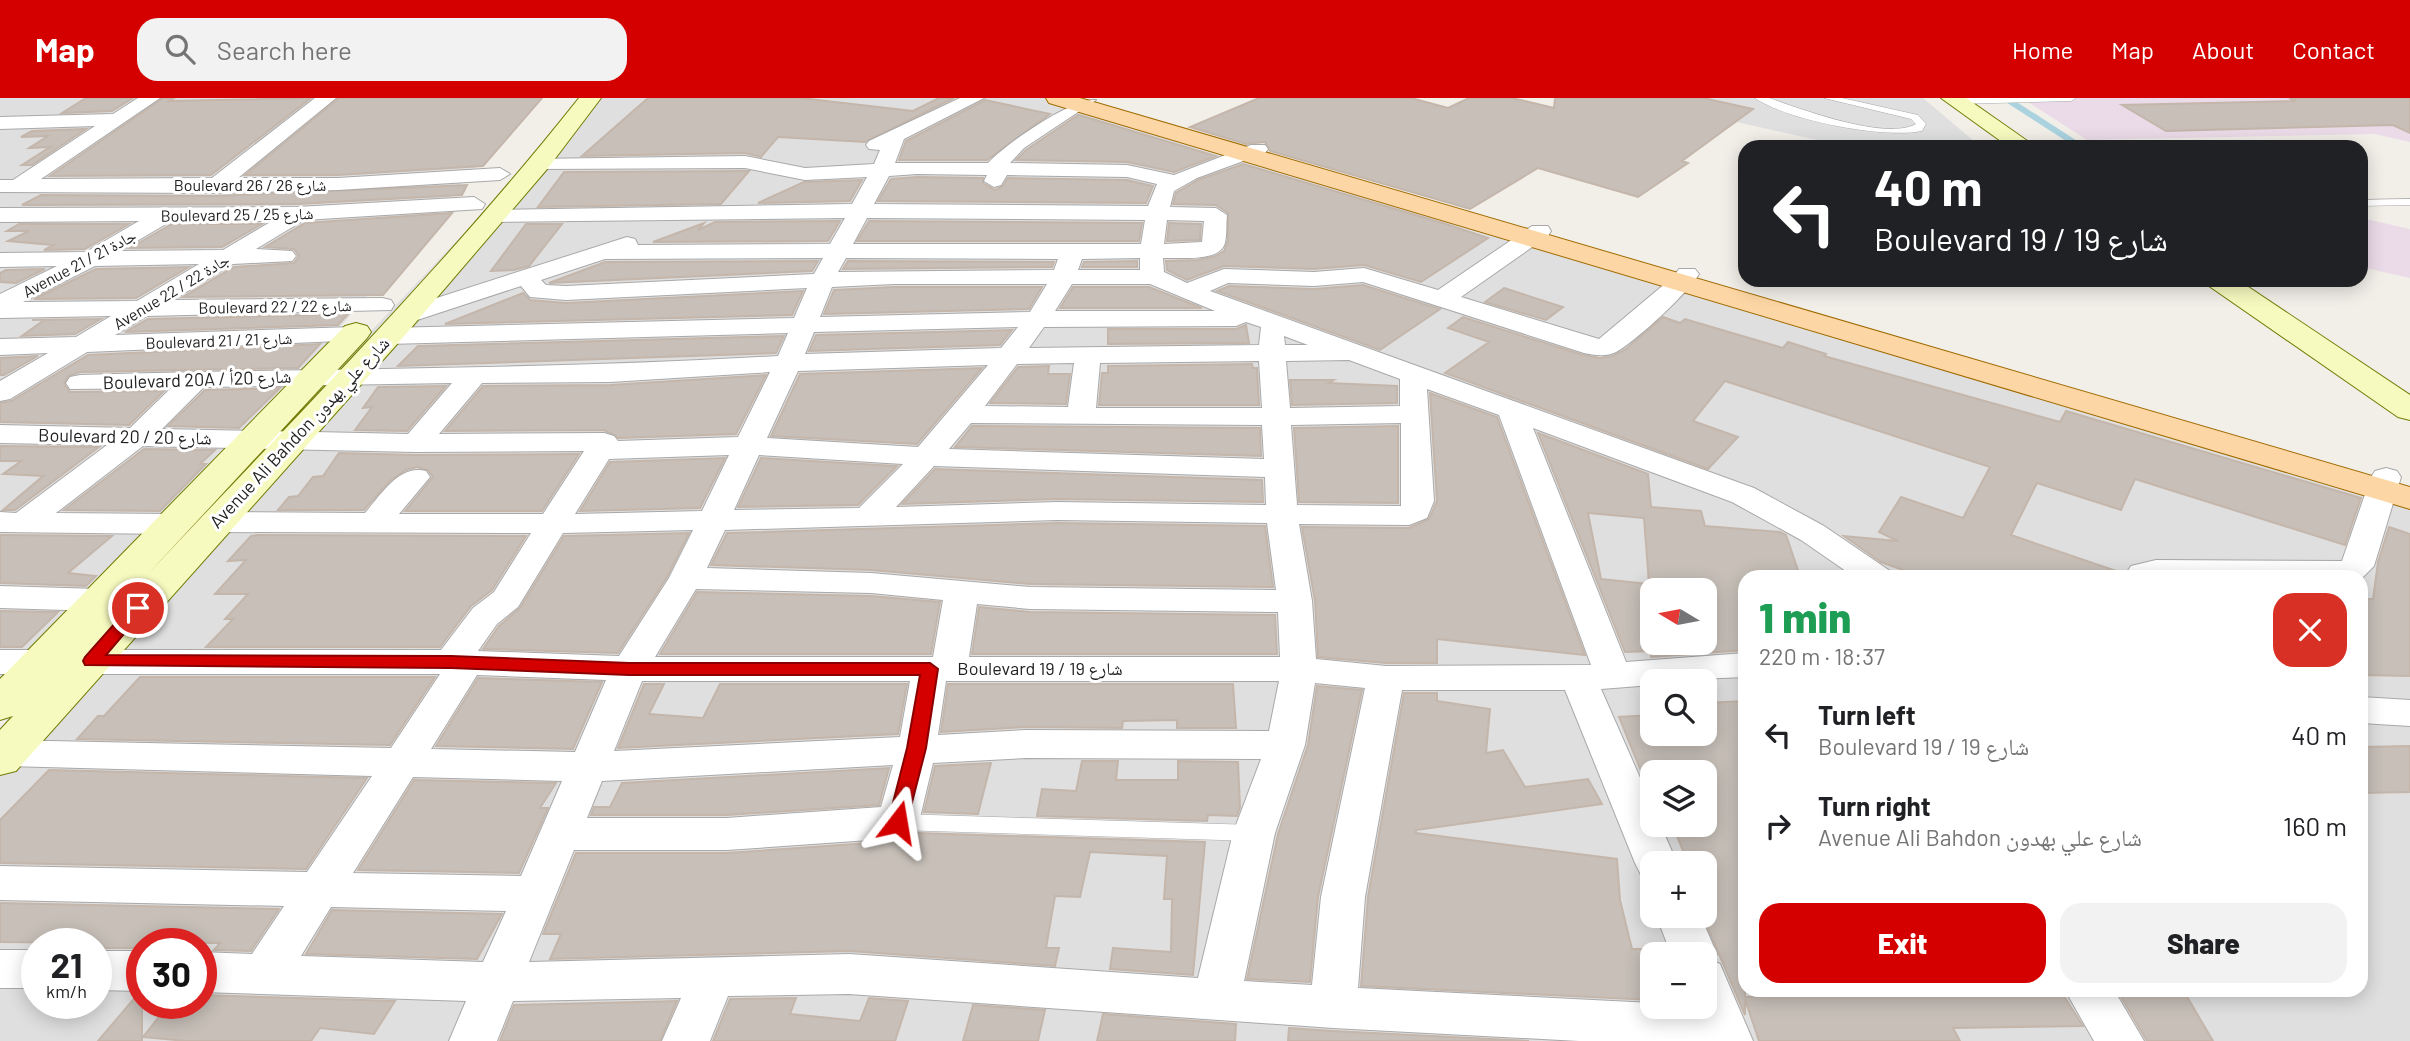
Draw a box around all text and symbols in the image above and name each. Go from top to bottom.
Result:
search box [137,18,627,81]
text: Map [35,29,95,69]
icon: search [161,30,199,68]
text: Search here [217,34,352,65]
text: Home [2012,35,2073,64]
text: Map [2111,35,2154,64]
text: About [2192,35,2254,64]
text: Contact [2292,35,2375,64]
text: 40 m [1874,157,1982,216]
icon: left [1759,168,1850,259]
street label: Boulevard 26 / شارع 26 [174,175,326,196]
street label: Boulevard 25 / شارع 25 [161,203,314,227]
text: Boulevard 19 / شارع 19 [1874,219,2168,257]
street label: Avenue 21 / جادة 21 [19,225,139,301]
street label: Avenue 22 / جادة 22 [110,249,232,333]
street label: Boulevard 22 / شارع 22 [198,295,352,319]
street label: Boulevard 21 / شارع 21 [145,328,293,354]
street label: Avenue Ali Bahdon شارع علي بهدون [204,332,397,535]
street label: Boulevard 20A / شارع 20أ [102,365,292,394]
street label: Boulevard 20 / شارع 20 [38,423,212,450]
pin [108,578,168,638]
north arrow [1640,578,1717,654]
map controls [1640,578,1717,1019]
icon: arrive [119,589,157,627]
text: 1 min [1759,591,1851,641]
button: close [2273,593,2347,667]
text: 220 m · 18:37 [1759,642,1885,670]
street label: Boulevard 19 / شارع 19 [957,657,1123,680]
button: search [1640,669,1717,746]
text: Turn left [1818,699,1916,730]
icon: left [1759,716,1797,754]
text: 40 m [2291,719,2347,750]
text: Boulevard 19 / شارع 19 [1818,732,2029,760]
button: layers [1640,760,1717,837]
position arrow [861,785,935,859]
text: Turn right [1818,790,1931,821]
icon: right [1759,807,1797,845]
text: 160 m [2283,810,2347,841]
text: Avenue Ali Bahdon شارع علي بهدون [1818,823,2142,851]
button: + [1640,851,1717,928]
button: Exit [1759,903,2046,983]
button: Share [2060,903,2347,983]
speed limit sign: 30 [126,928,217,1019]
button: − [1640,942,1717,1019]
text: 21 [51,943,82,985]
text: km/h [46,980,87,1002]

